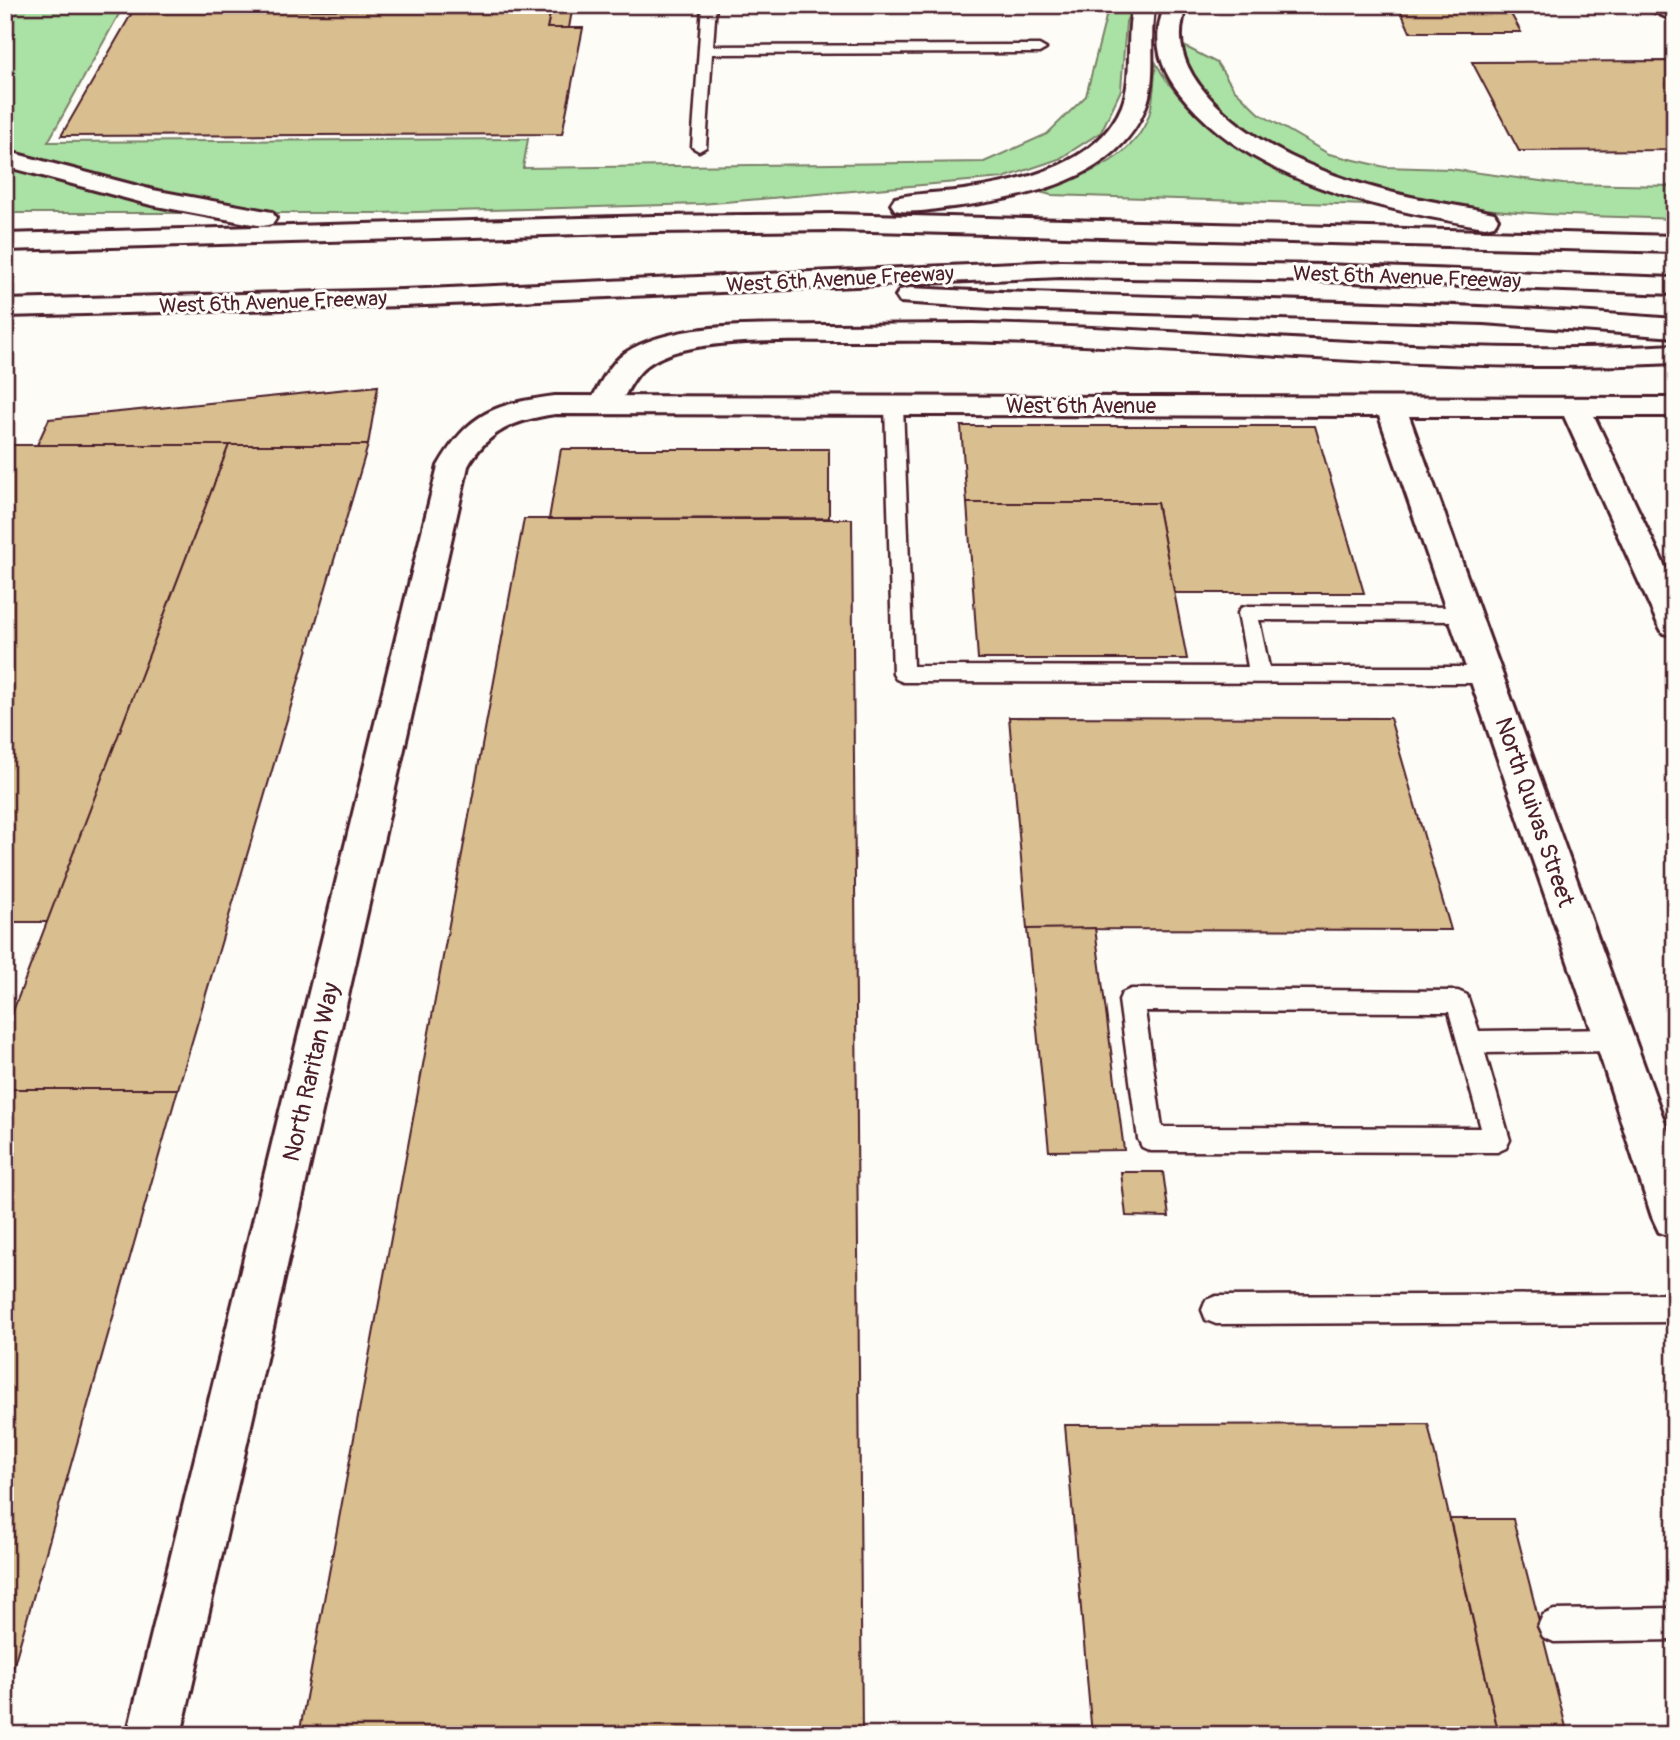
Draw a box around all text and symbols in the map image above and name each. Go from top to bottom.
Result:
street label: West 6th Avenue Freeway [725,260,955,299]
street label: West 6th Avenue Freeway [1292,260,1522,295]
street label: West 6th Avenue Freeway [158,285,388,320]
street label: West 6th Avenue [1006,393,1157,420]
street label: North Quivas Street [1488,714,1581,911]
street label: North Raritan Way [277,980,346,1164]

